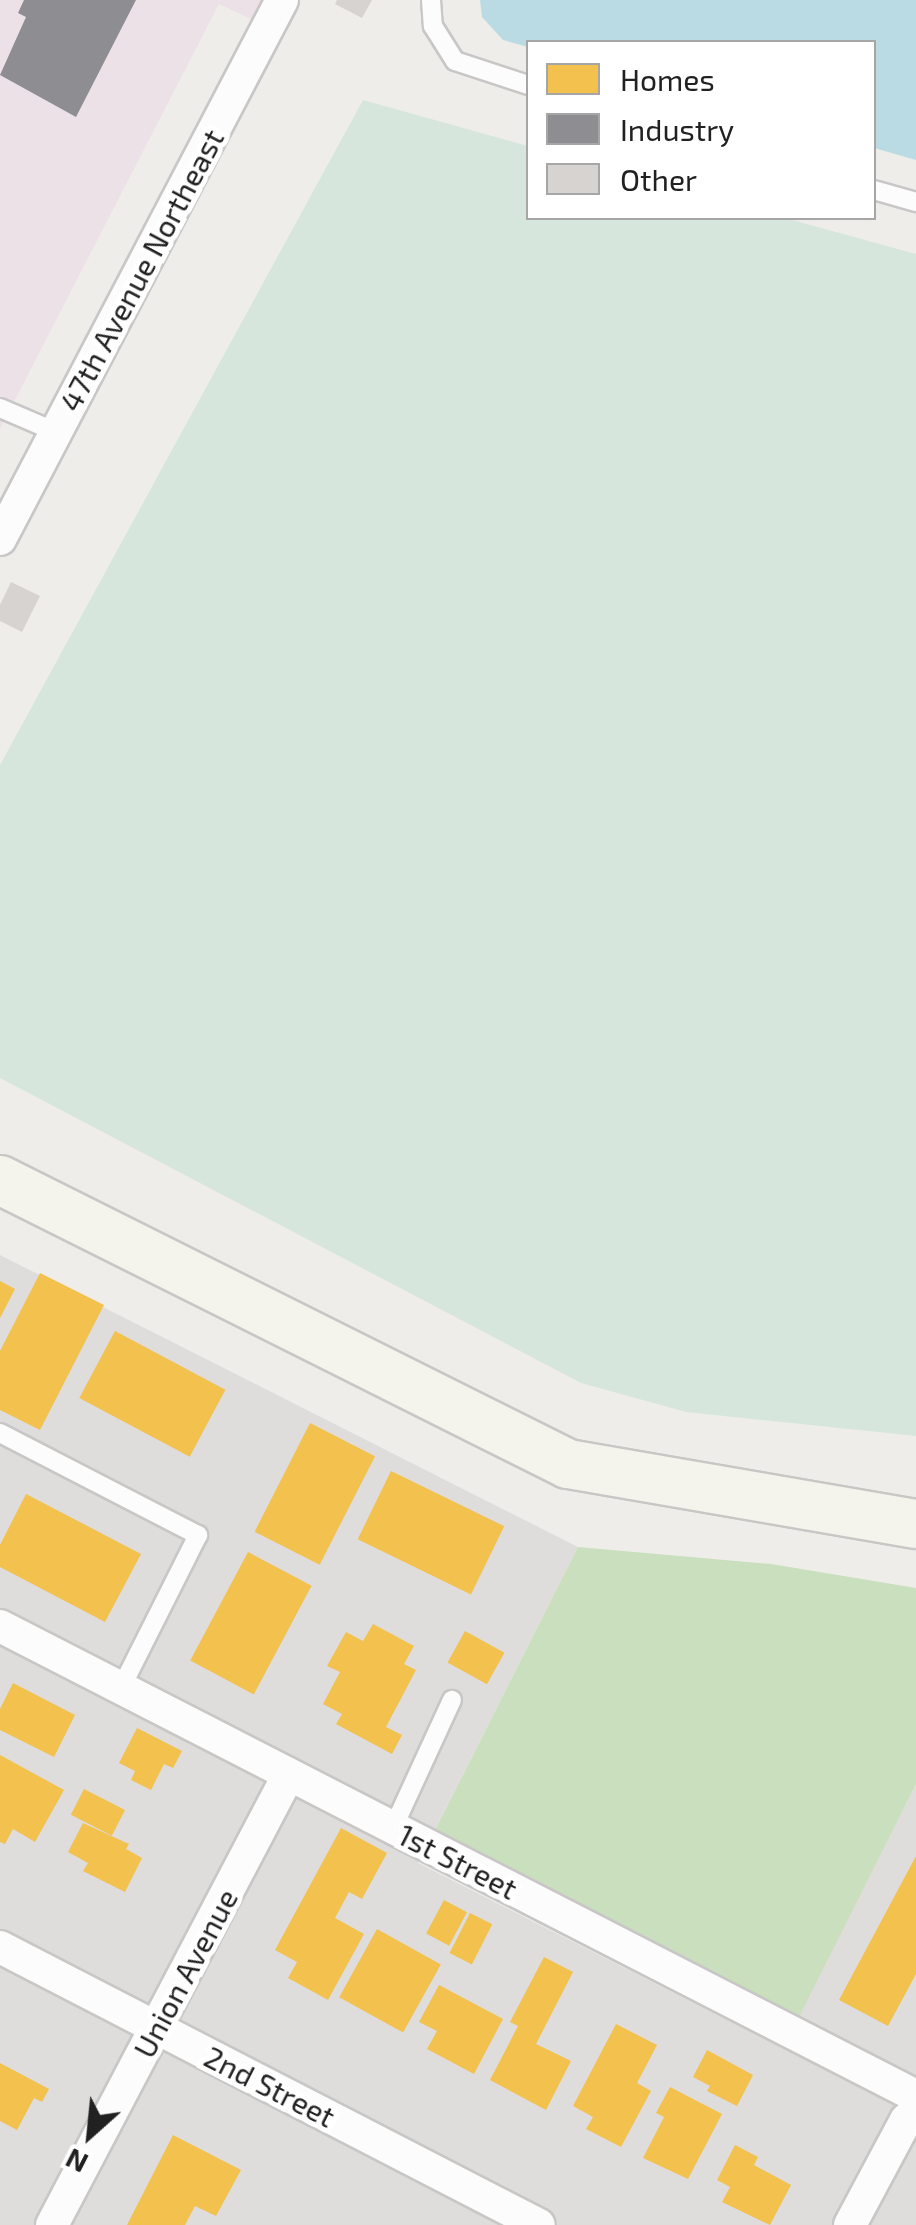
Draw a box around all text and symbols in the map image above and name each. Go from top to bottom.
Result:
legend [526,40,876,220]
text: Homes [620,61,715,97]
text: Industry [620,111,734,147]
street label: 47th Avenue Northeast [51,123,231,417]
text: Other [620,161,697,197]
street label: 1st Street [393,1816,523,1906]
street label: Union Avenue [125,1882,245,2064]
street label: 2nd Street [199,2038,341,2134]
north arrow [40,2085,140,2185]
text: N [60,2142,93,2181]

